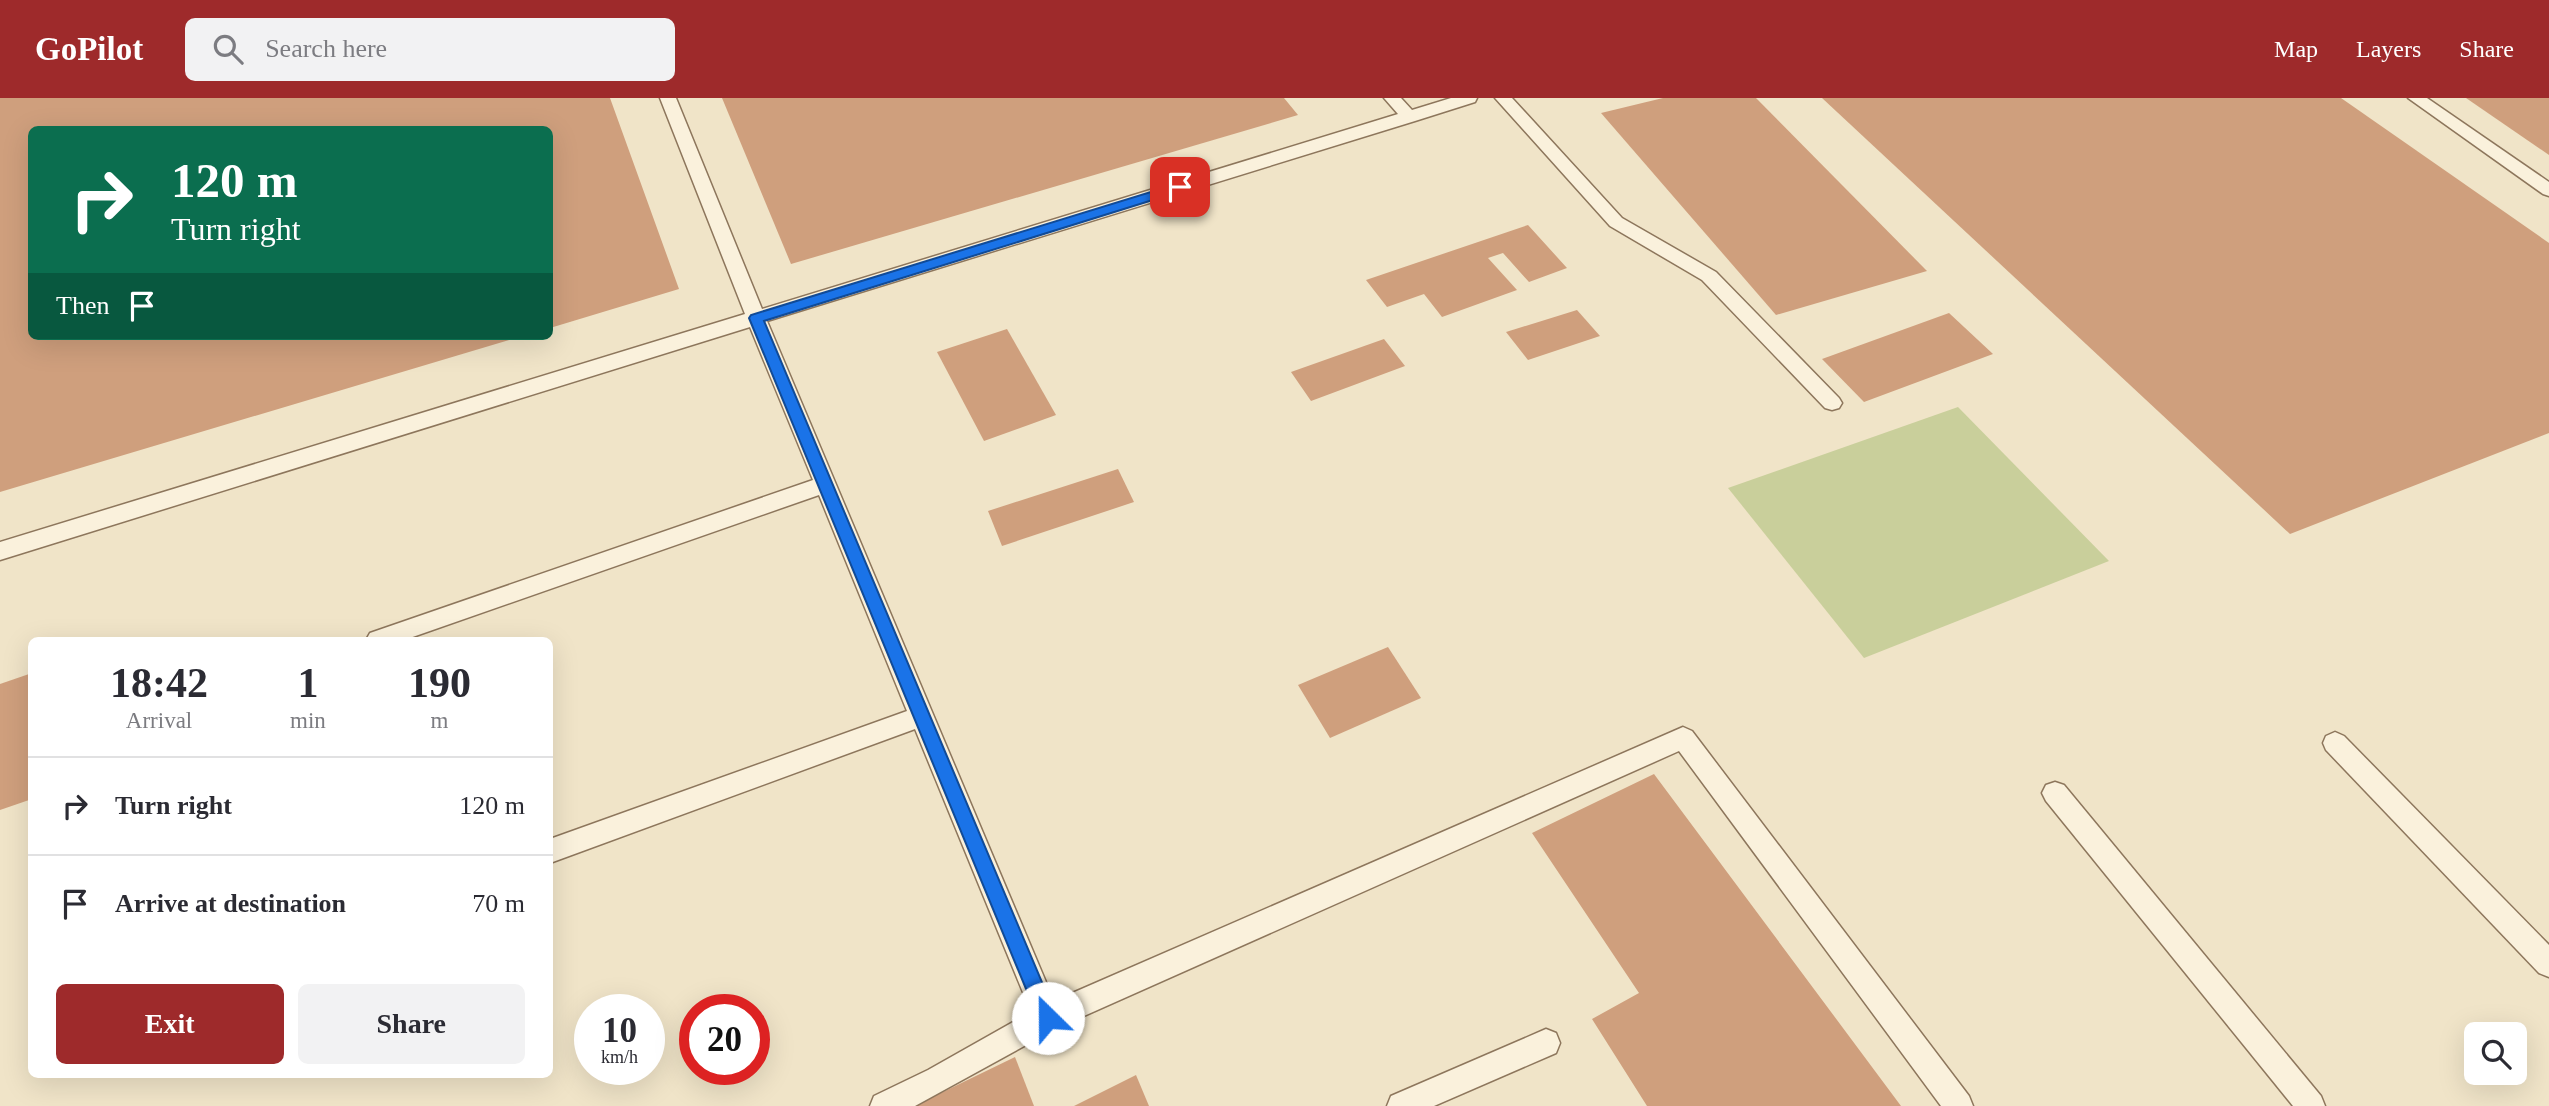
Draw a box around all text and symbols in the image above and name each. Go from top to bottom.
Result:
search box [185,18,675,81]
icon: search [209,30,247,68]
text: GoPilot [35,31,143,67]
text: Search here [265,34,387,63]
text: Map [2274,36,2318,62]
text: Layers [2356,36,2421,62]
text: Share [2459,36,2514,62]
text: 120 m [171,153,298,208]
icon: right [56,154,147,245]
pin [1150,157,1210,217]
icon: arrive [1161,168,1199,206]
text: Turn right [171,211,301,247]
icon: arrive [123,287,161,325]
text: Then [56,291,109,320]
text: 18:42 [110,660,208,706]
text: 1 [297,660,318,706]
text: 190 [408,660,471,706]
text: Arrival [126,708,192,733]
text: min [290,708,326,733]
text: m [430,708,448,733]
icon: right [56,787,94,825]
text: Turn right [115,791,232,820]
text: 120 m [459,791,525,820]
icon: arrive [56,885,94,923]
text: Arrive at destination [115,889,346,918]
text: 70 m [472,889,525,918]
position arrow [1011,981,1085,1055]
button: Exit [56,984,284,1064]
button: Share [298,984,525,1064]
speed limit sign: 20 [679,994,770,1085]
text: 10 [602,1011,637,1050]
map controls [2464,1022,2527,1085]
button: search [2464,1022,2527,1085]
text: km/h [601,1047,638,1067]

